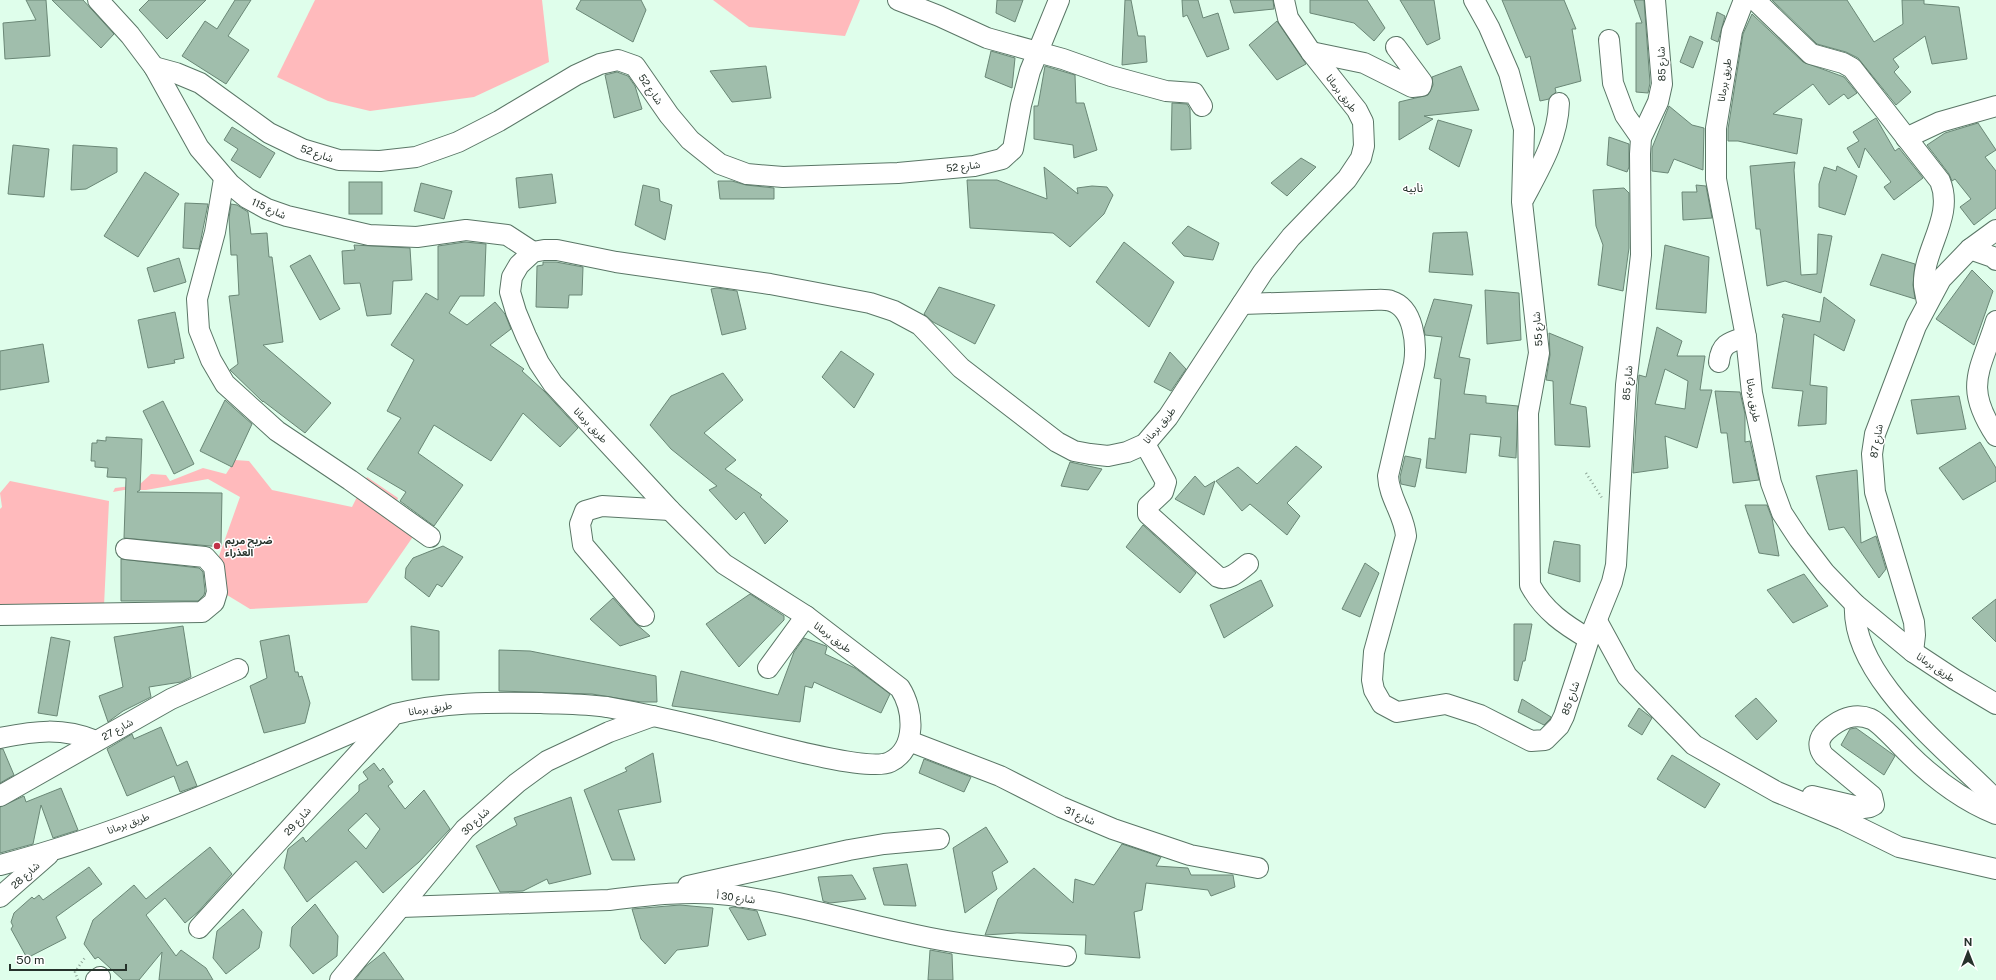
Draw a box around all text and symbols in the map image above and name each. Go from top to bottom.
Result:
street label: شارع 85 [1654,46,1670,82]
street label: طريق برمانا [1715,57,1734,103]
street label: شارع 52 [635,72,666,108]
street label: طريق برمانا [1323,72,1360,115]
street label: شارع 52 [298,142,335,166]
street label: شارع 52 [945,158,981,176]
district label: نابيه [1403,181,1423,195]
street label: شارع 115 [249,195,288,223]
street label: شارع 55 [1529,311,1546,347]
street label: شارع 85 [1620,365,1637,401]
street label: طريق برمانا [1744,377,1763,423]
street label: طريق برمانا [1140,404,1179,446]
street label: طريق برمانا [571,405,611,446]
street label: شارع 87 [1867,423,1887,459]
place label: ضريح مريم العذراء [225,534,273,559]
marker: ضريح مريم العذراء [212,541,222,551]
street label: طريق برمانا [811,619,854,656]
street label: طريق برمانا [1914,650,1958,685]
street label: شارع 85 [1559,679,1583,717]
street label: طريق برمانا [407,699,453,718]
street label: شارع 27 [99,715,136,744]
street label: شارع 31 [1062,803,1097,829]
street label: شارع 29 [281,804,314,839]
street label: شارع 30 [459,805,493,839]
street label: طريق برمانا [105,810,151,837]
street label: شارع 28 [8,859,43,892]
street label: شارع 30 أ [715,889,756,907]
north arrow [1948,932,1988,972]
text: N [1964,936,1972,948]
scale bar [10,946,126,972]
text: 50 m [16,953,44,967]

